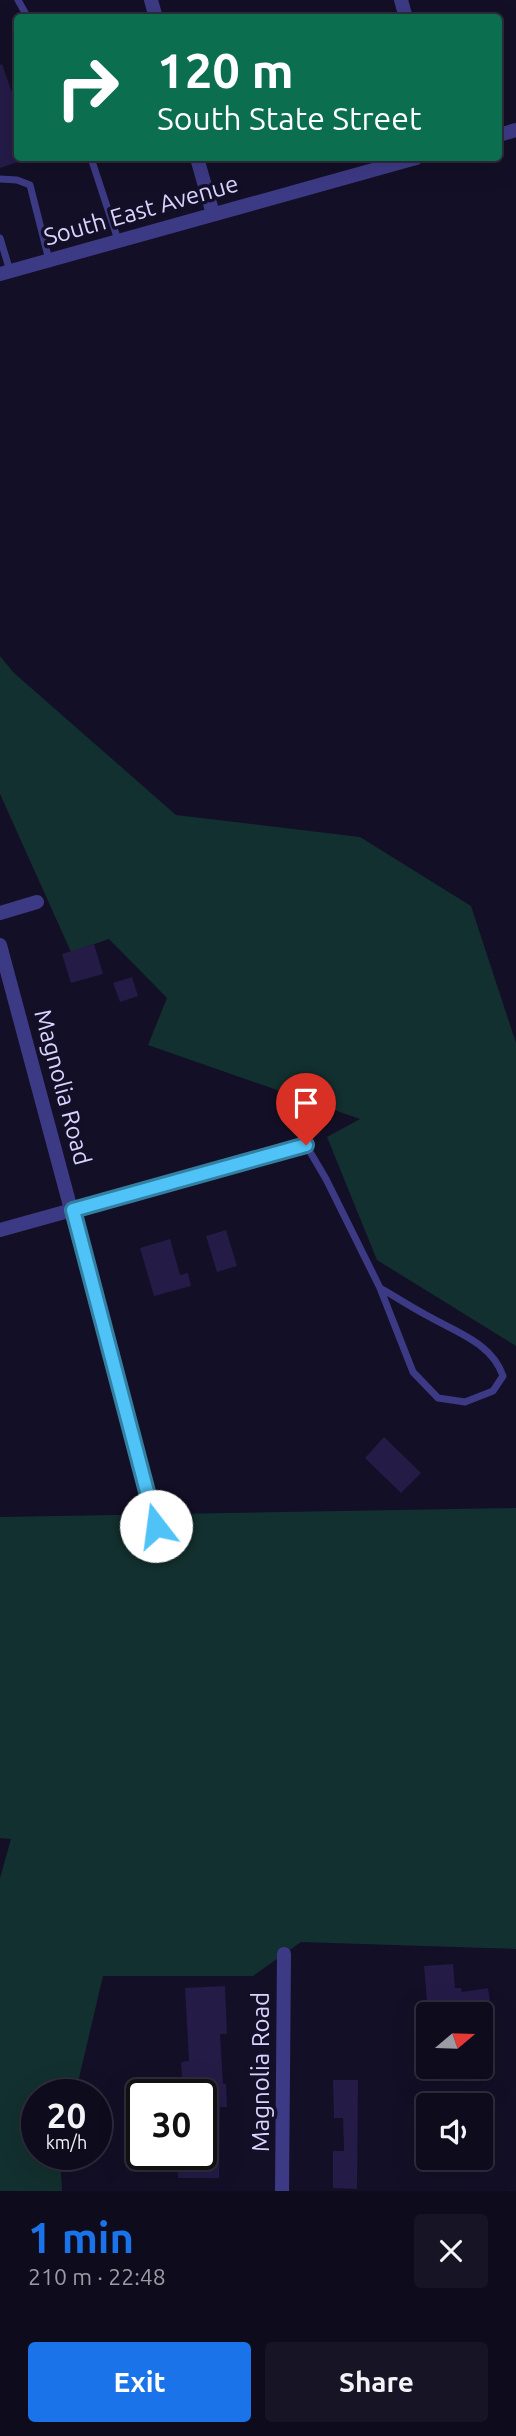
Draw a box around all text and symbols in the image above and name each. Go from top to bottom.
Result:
icon: right [42,42,133,133]
text: 120 m [157,42,294,97]
text: South State Street [157,100,422,136]
street label: South East Avenue [41,169,241,251]
street label: Magnolia Road [29,1006,97,1168]
pin [276,1073,336,1145]
icon: arrive [287,1084,325,1122]
position arrow [119,1489,193,1563]
street label: Magnolia Road [247,1992,274,2152]
north arrow [416,2002,494,2079]
map controls [416,2002,493,2170]
speed limit sign: 30 [126,2079,217,2170]
button: sound [416,2093,493,2170]
text: 20 [47,2095,86,2135]
text: km/h [46,2132,87,2152]
text: 1 min [28,2214,134,2261]
button: close [414,2214,488,2288]
text: 210 m · 22:48 [28,2264,166,2289]
button: Exit [28,2342,251,2422]
button: Share [265,2342,488,2422]

